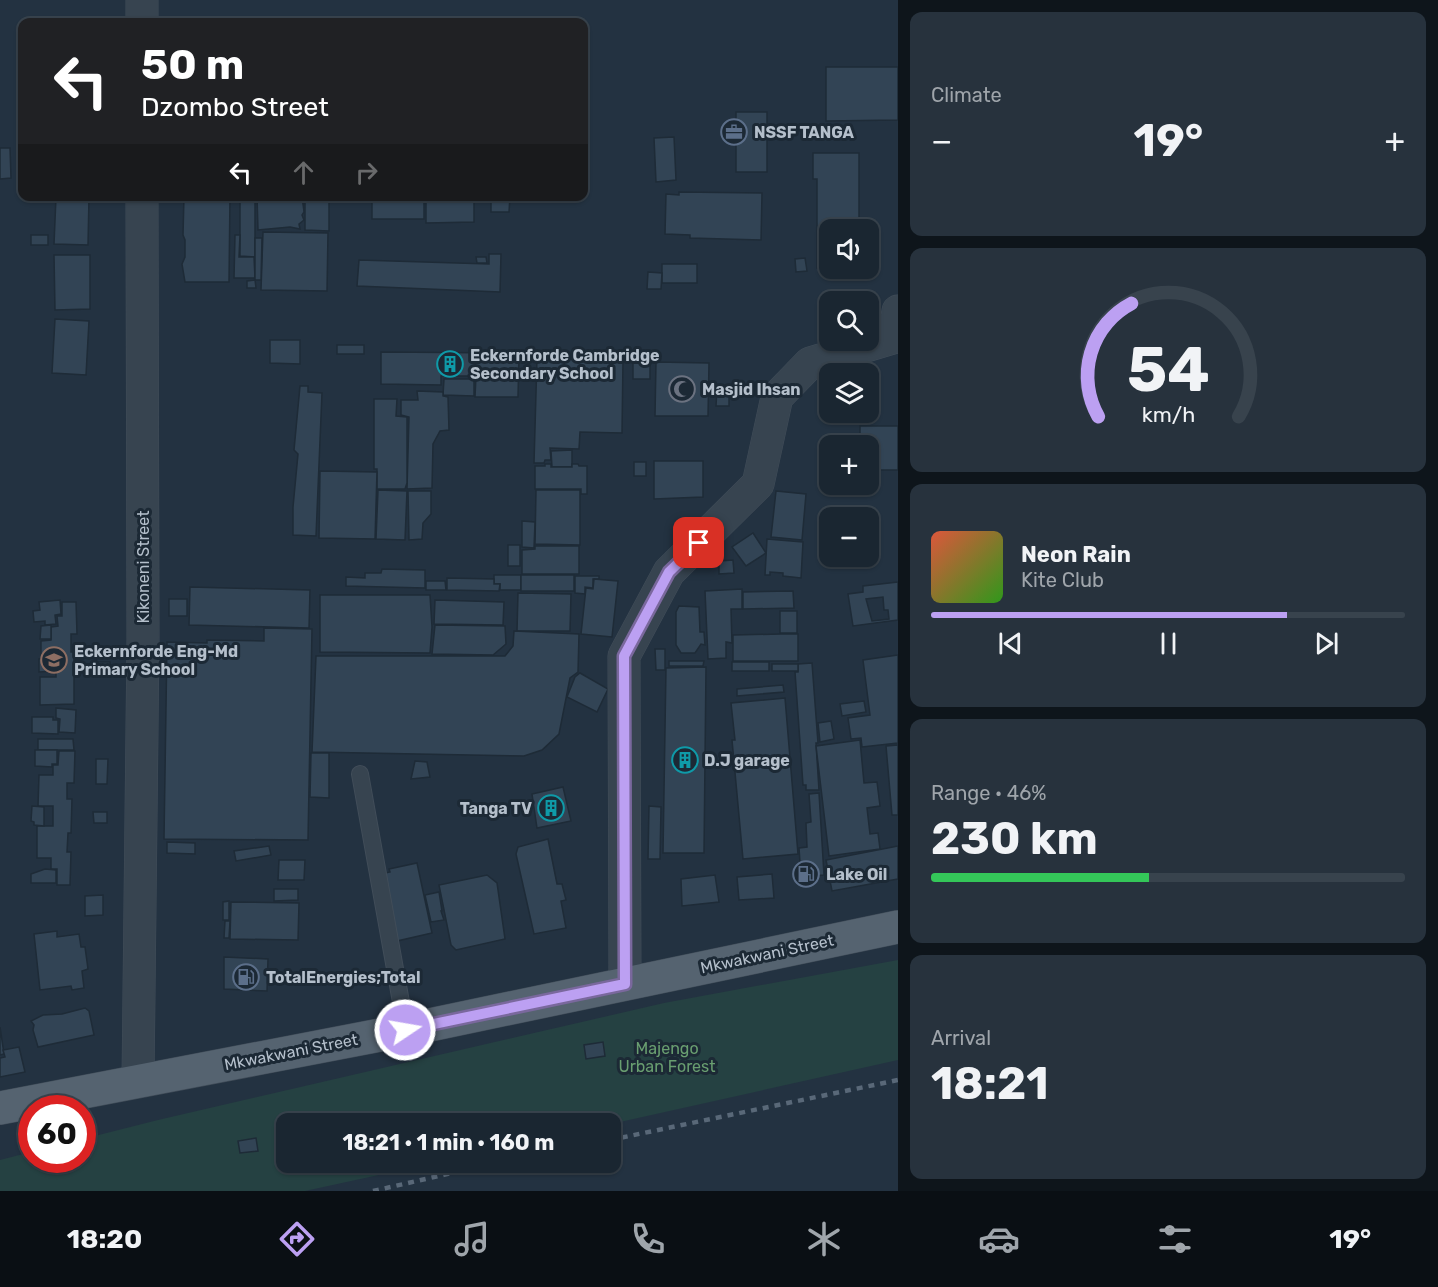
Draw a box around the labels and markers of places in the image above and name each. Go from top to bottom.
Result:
office icon: NSSF TANGA [719,117,749,147]
place label: NSSF TANGA [754,123,855,142]
place label: Eckernforde Cambridge Secondary School [470,346,660,383]
building icon: Eckernforde Cambridge Secondary School [435,349,465,379]
mosque icon: Masjid Ihsan [667,374,697,404]
place label: Masjid Ihsan [702,380,801,399]
pin [673,517,724,568]
place label: Eckernforde Eng-Md Primary School [74,642,238,679]
school or university icon: Eckernforde Eng-Md Primary School [39,645,69,675]
building icon: D.J garage [670,745,700,775]
place label: D.J garage [704,751,790,770]
building icon: Tanga TV [536,793,566,823]
place label: Tanga TV [460,799,532,818]
fuel station icon: Lake Oil [791,859,821,889]
place label: Lake Oil [826,865,887,884]
fuel station icon: TotalEnergies;Total [231,962,261,992]
place label: TotalEnergies;Total [266,968,421,987]

